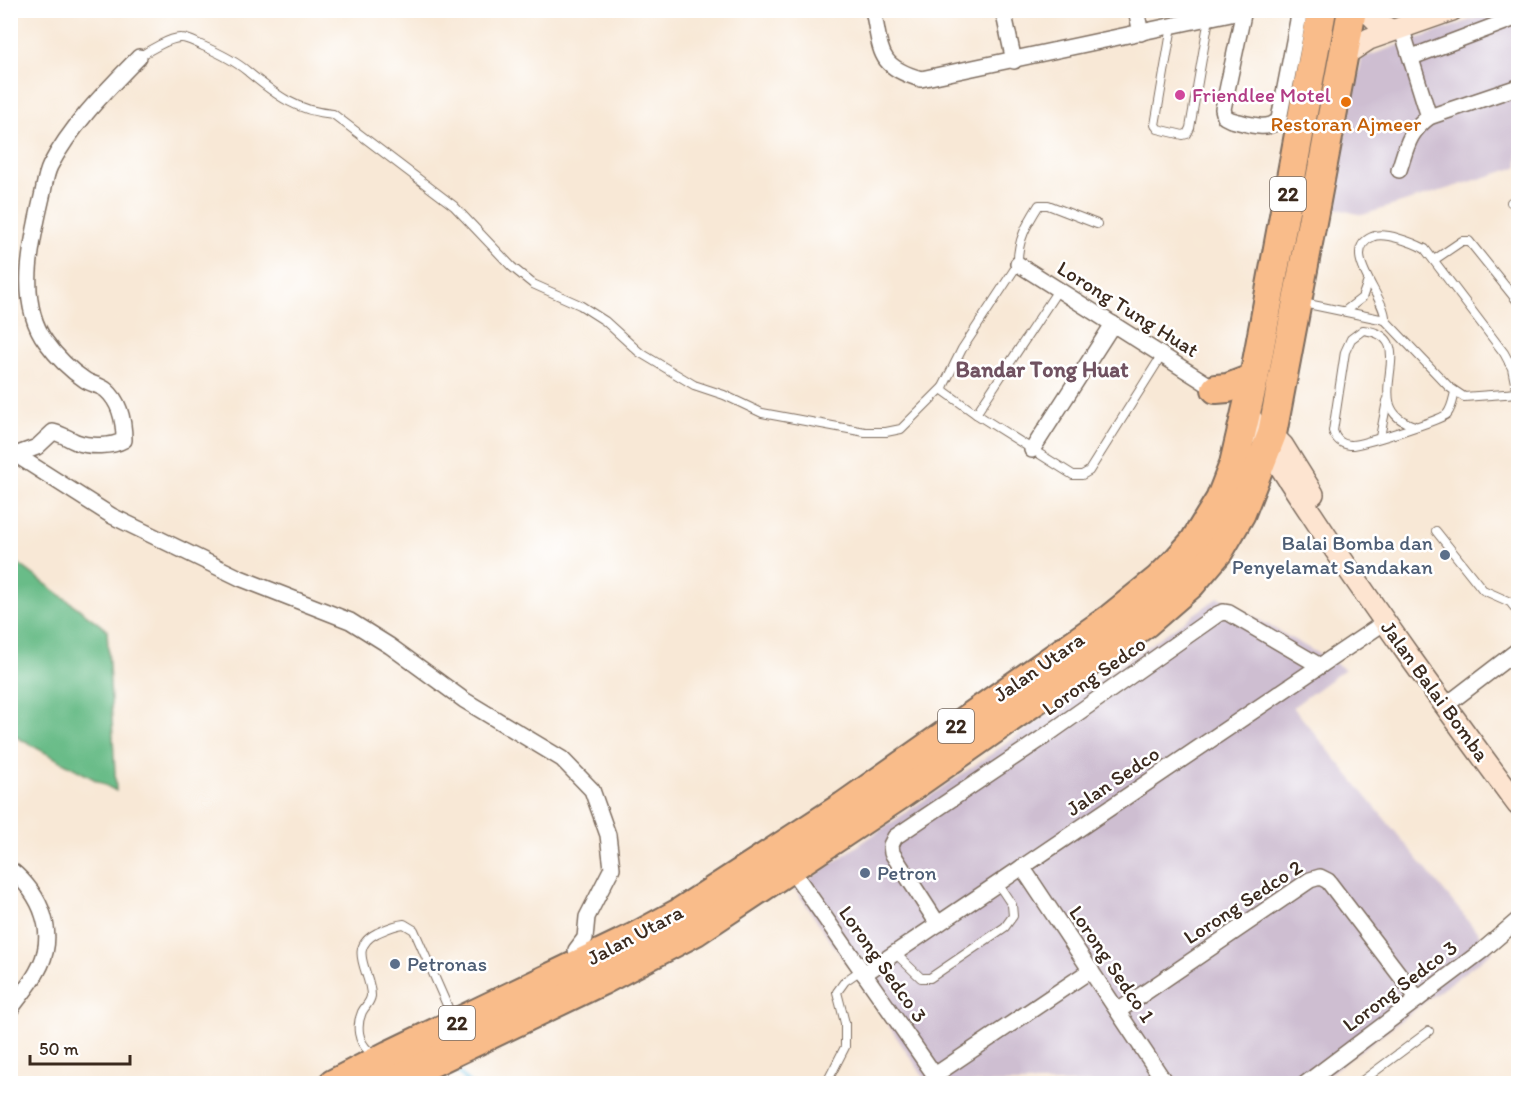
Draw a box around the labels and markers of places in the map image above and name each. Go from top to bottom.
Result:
place label: Friendlee Motel [1192,82,1331,107]
marker: Friendlee Motel [1173,88,1187,102]
marker: Restoran Ajmeer [1339,95,1353,109]
place label: Restoran Ajmeer [1271,111,1422,136]
place label: Balai Bomba dan Penyelamat Sandakan [1232,530,1433,579]
marker: Balai Bomba dan Penyelamat Sandakan [1438,548,1452,562]
place label: Petron [877,860,937,885]
marker: Petron [858,866,872,880]
place label: Petronas [407,951,487,976]
marker: Petronas [388,957,402,971]

